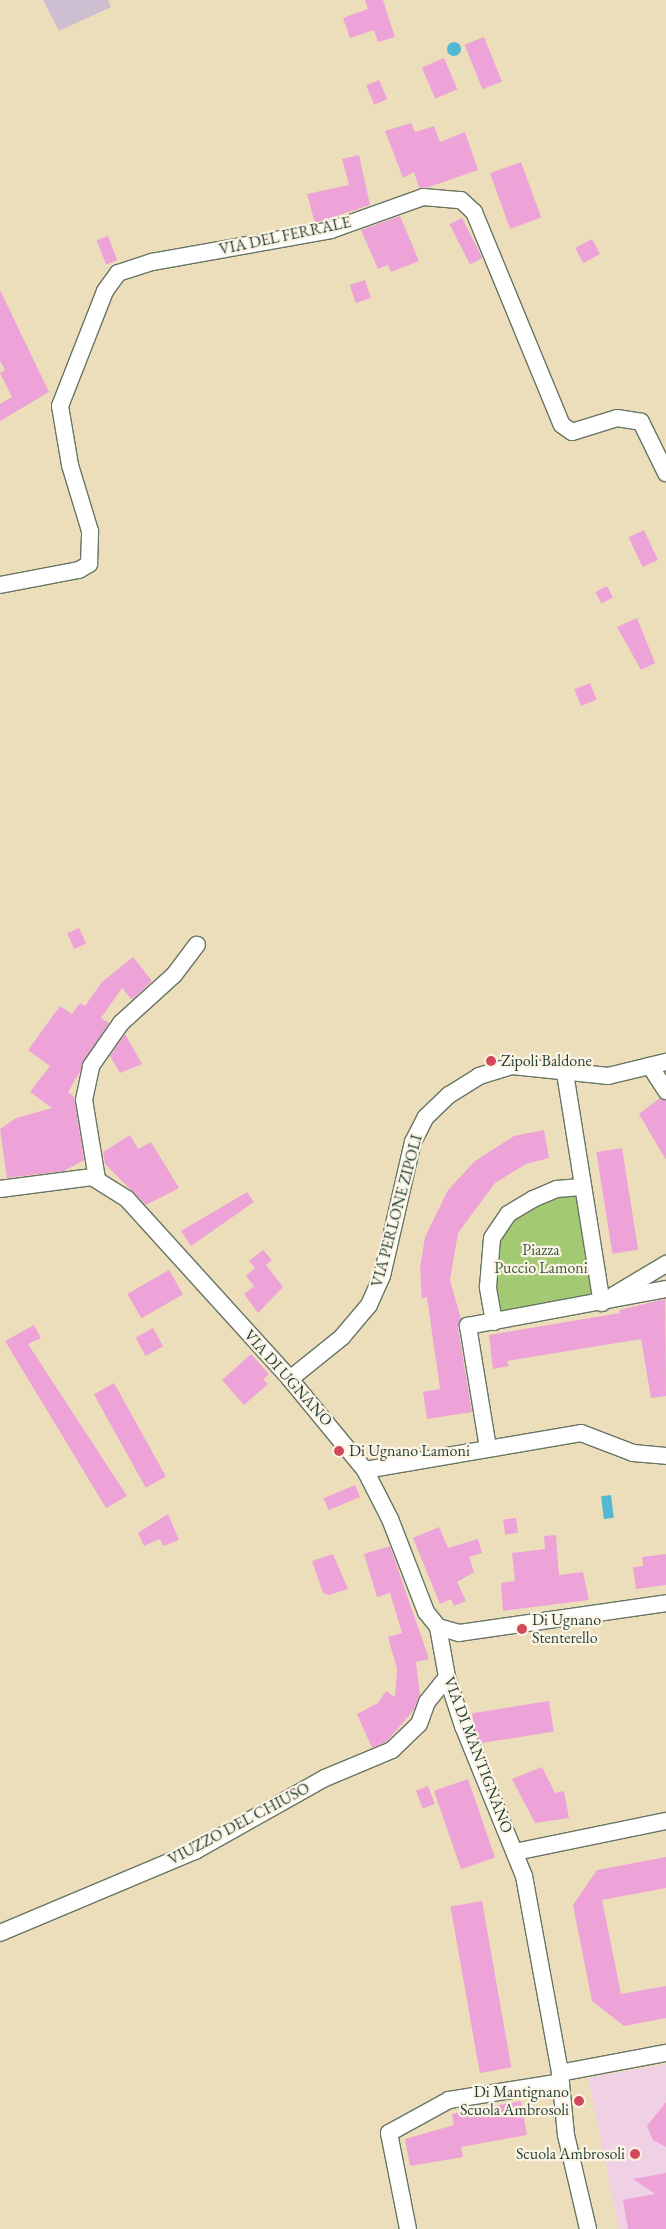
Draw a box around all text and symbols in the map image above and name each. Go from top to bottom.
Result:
street label: VIA DEL FERRALE [217,213,353,259]
place label: Zipoli Baldone [501,1051,592,1071]
marker: Zipoli Baldone [485,1055,497,1067]
street label: VIA PERLONE ZIPOLI [367,1133,427,1289]
park label: Piazza Puccio Lamoni [494,1240,588,1278]
street label: VIA DI UGNANO [240,1326,336,1430]
place label: Di Ugnano Lamoni [349,1441,470,1461]
marker: Di Ugnano Lamoni [333,1445,345,1457]
place label: Di Ugnano Stenterello [532,1610,601,1648]
marker: Di Ugnano Stenterello [516,1623,528,1635]
street label: VIA DI MANTIGNANO [439,1674,517,1836]
street label: VIUZZO DEL CHIUSO [165,1779,313,1869]
place label: Di Mantignano Scuola Ambrosoli [460,2082,569,2120]
marker: Di Mantignano Scuola Ambrosoli [573,2095,585,2107]
place label: Scuola Ambrosoli [516,2144,625,2164]
marker: Scuola Ambrosoli [629,2148,641,2160]

